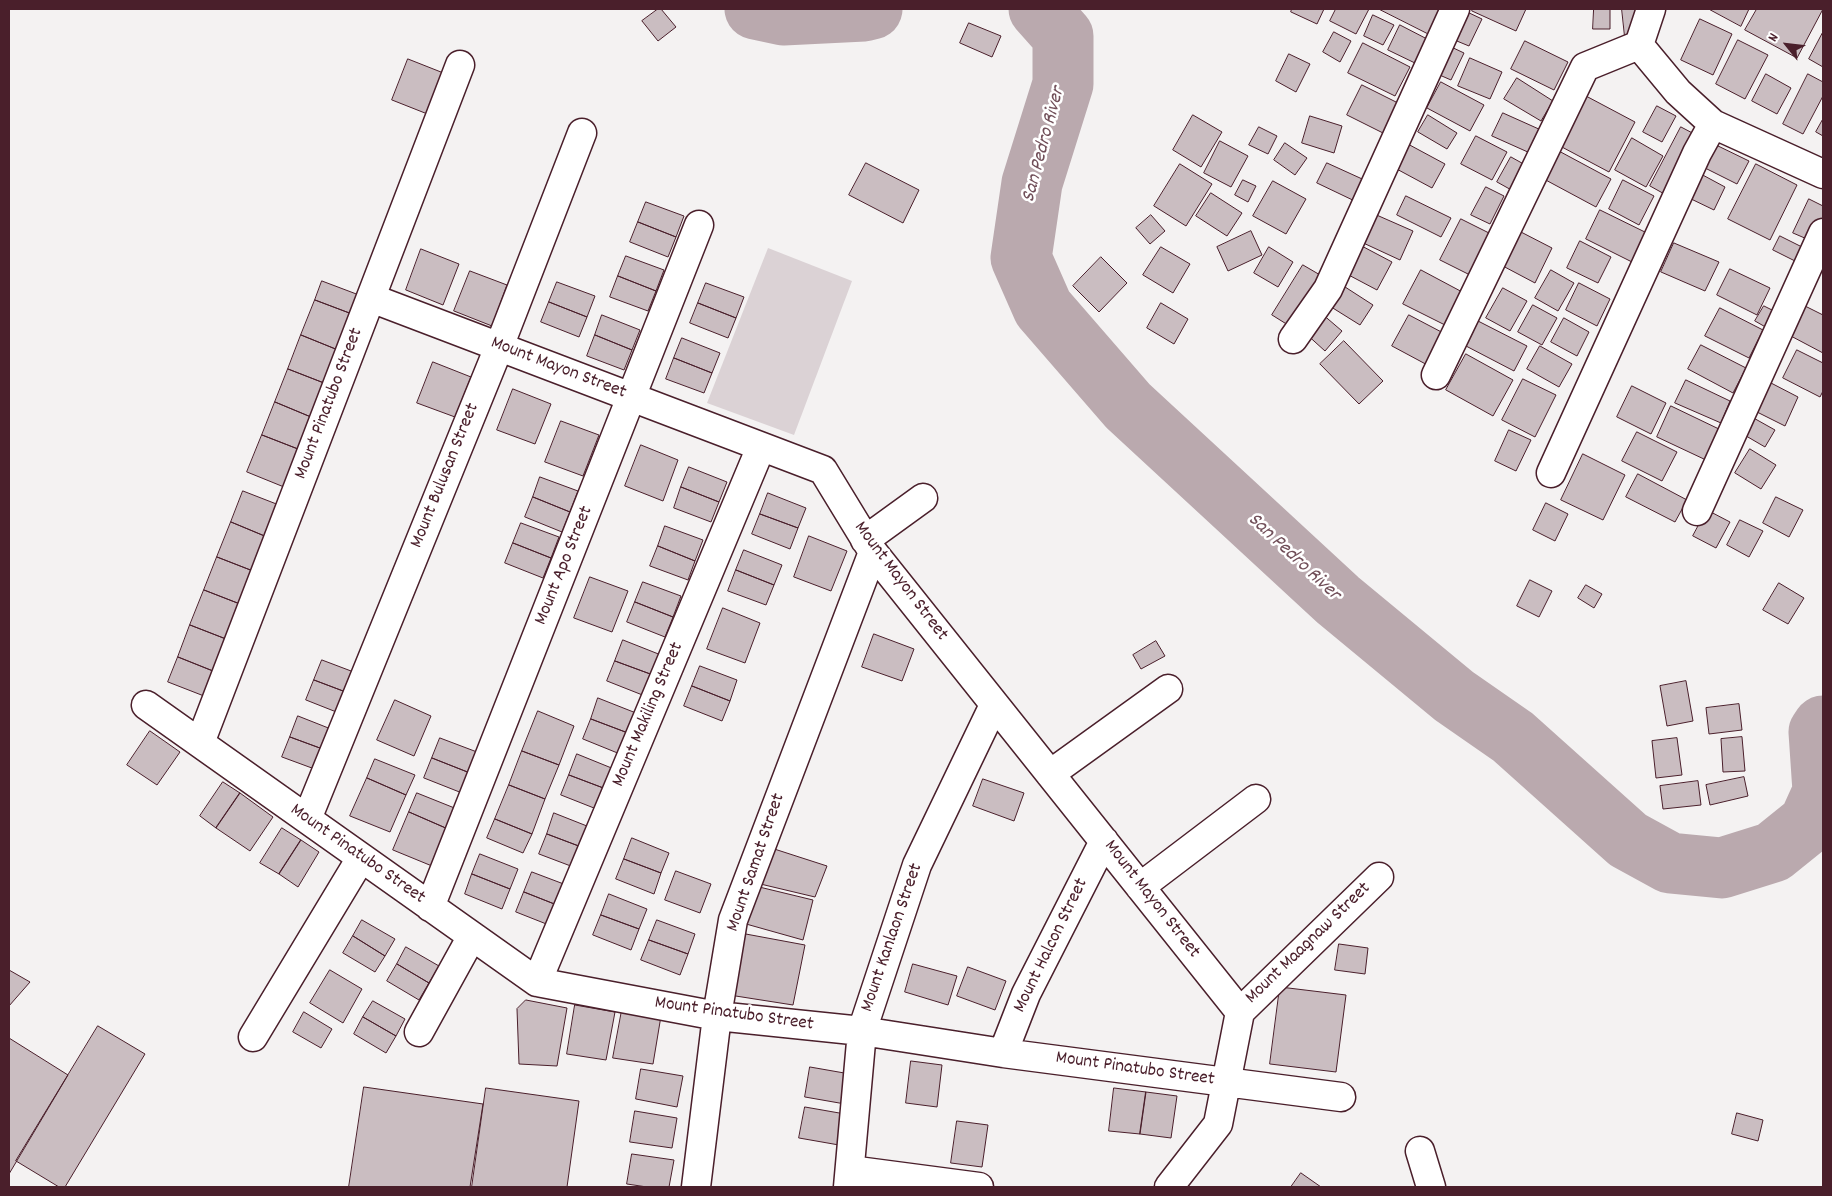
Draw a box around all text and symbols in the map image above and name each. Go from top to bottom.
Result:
north arrow [1762,20,1812,70]
text: N [1763,30,1784,46]
water label: San Pedro River [1018,85,1072,205]
street label: Mount Pinatubo Street [291,325,369,483]
street label: Mount Mayon Street [487,333,629,405]
street label: Mount Bulusan Street [407,400,485,552]
street label: Mount Apo Street [531,503,599,629]
water label: San Pedro River [1242,509,1344,607]
street label: Mount Mayon Street [848,518,952,646]
street label: Mount Makiling Street [608,639,690,791]
street label: Mount Samat Street [723,791,791,935]
street label: Mount Pinatubo Street [285,800,429,910]
street label: Mount Mayon Street [1098,836,1204,964]
street label: Mount Kanlaon Street [857,861,929,1015]
street label: Mount Halcon Street [1010,875,1094,1017]
street label: Mount Maagnaw Street [1242,878,1376,1010]
street label: Mount Pinatubo Street [653,993,815,1037]
street label: Mount Pinatubo Street [1054,1048,1216,1092]

